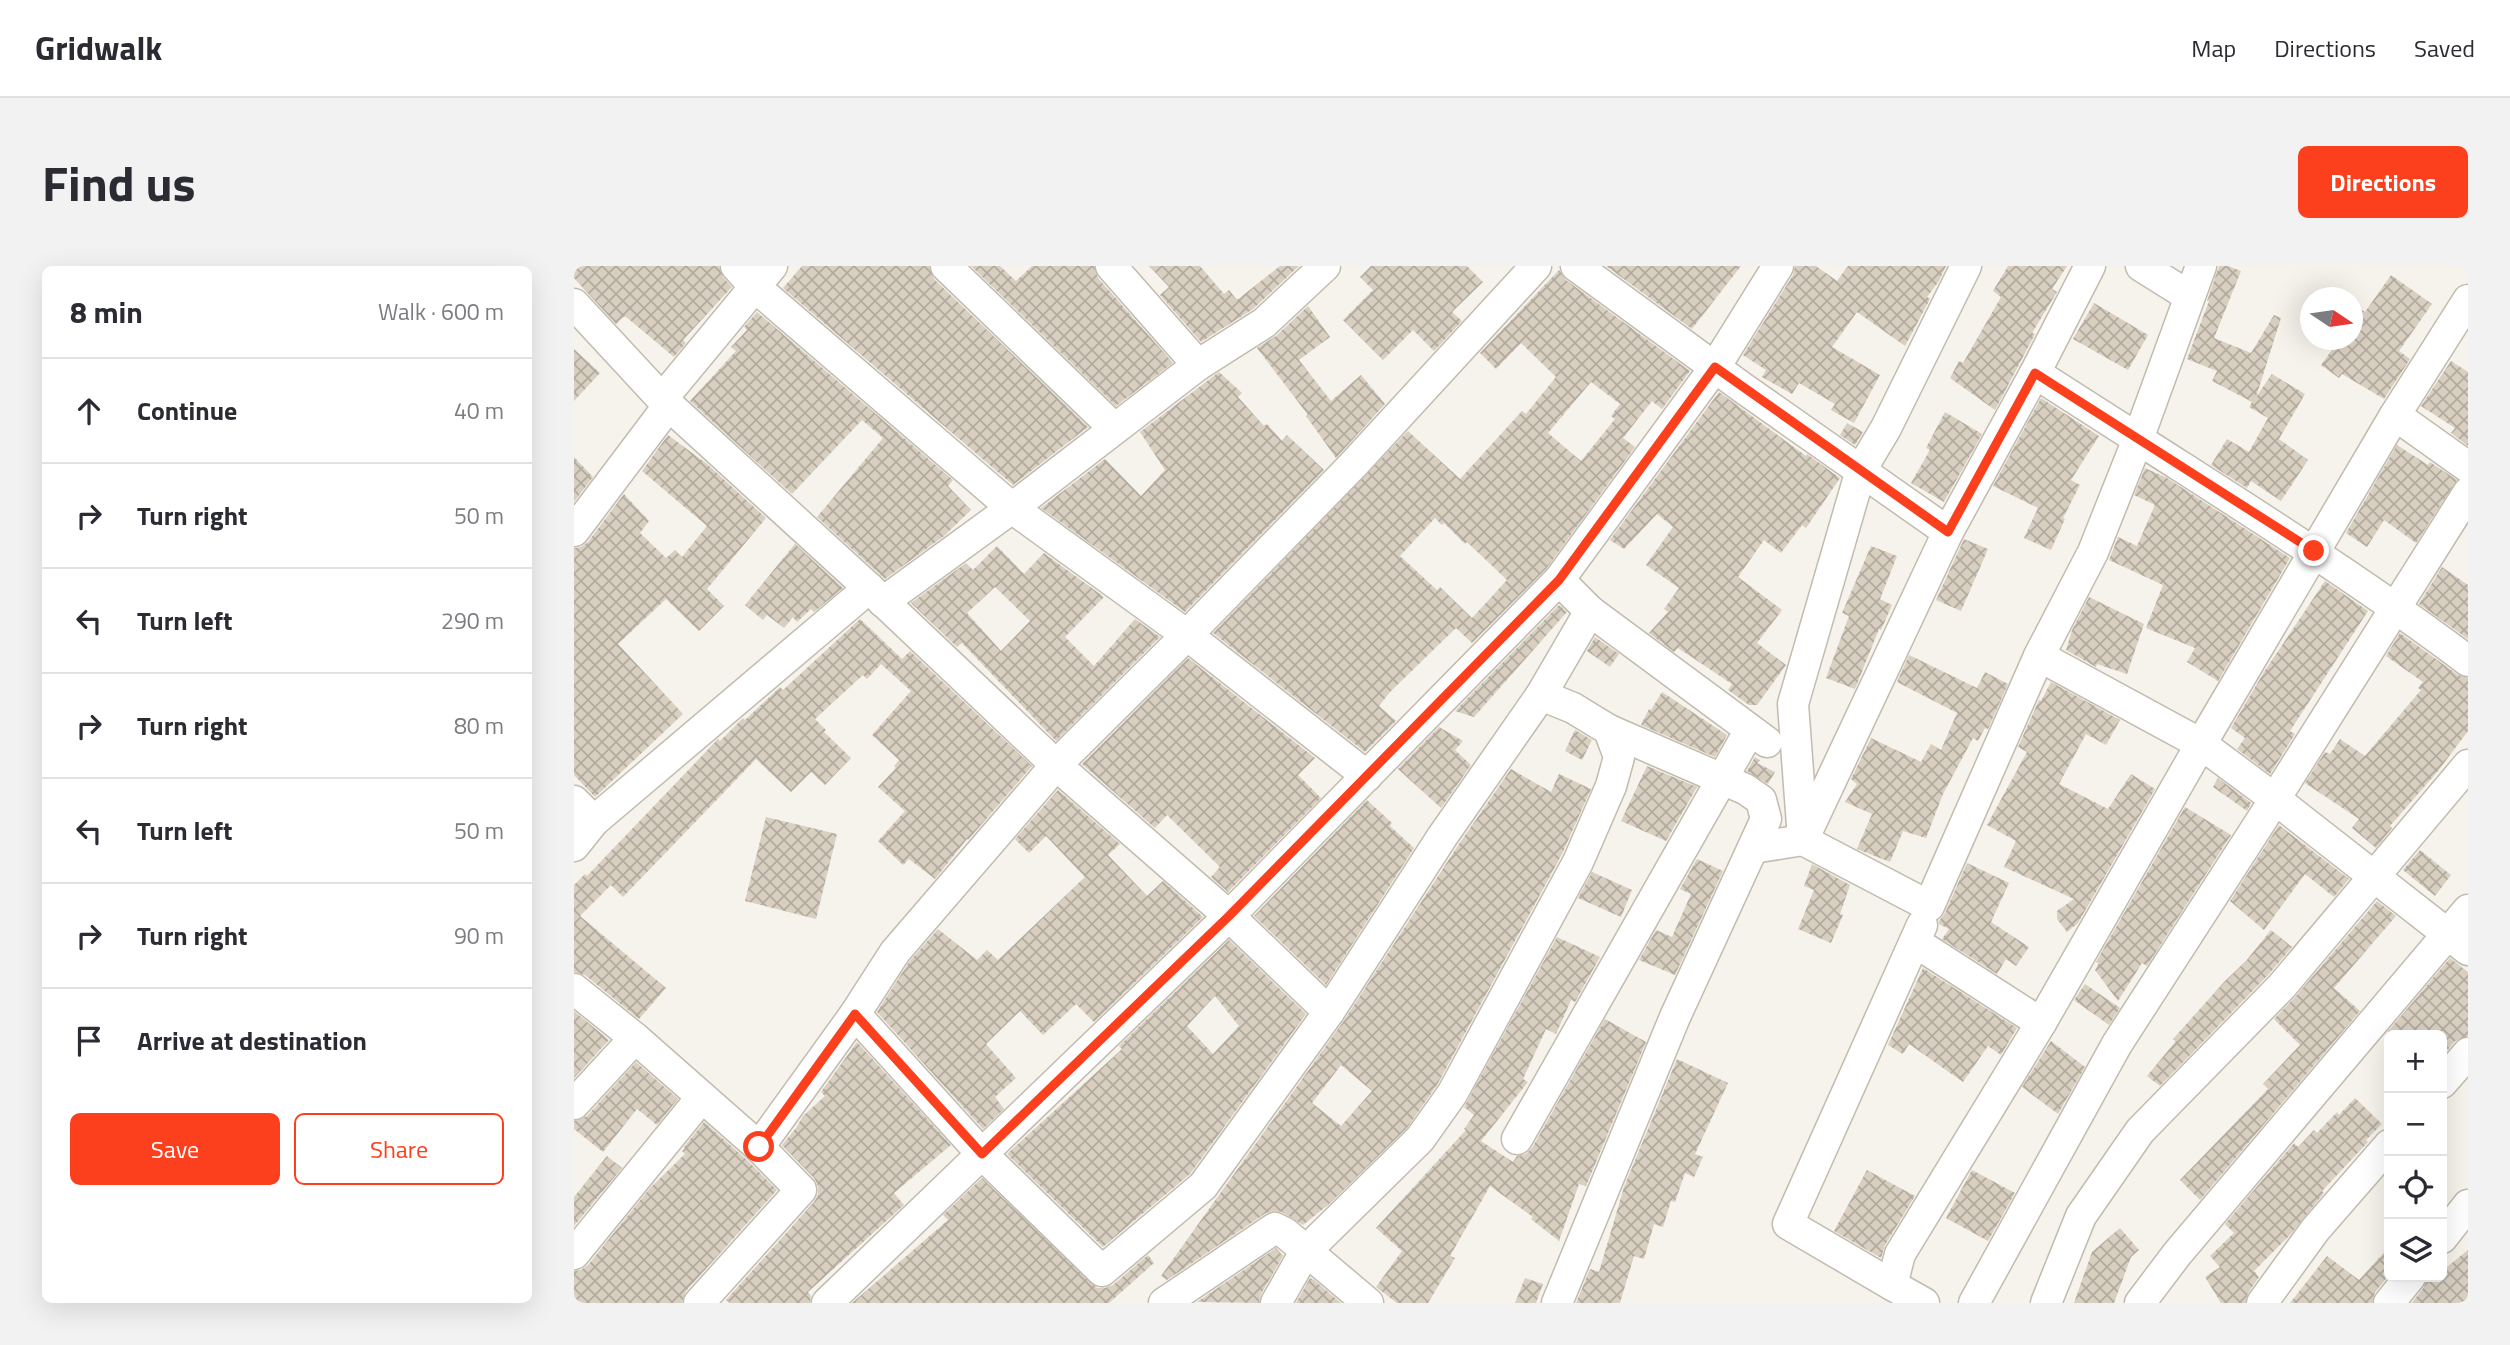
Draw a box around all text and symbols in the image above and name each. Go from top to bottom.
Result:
text: Gridwalk [35,23,162,73]
text: Map [2191,30,2236,66]
text: Directions [2274,30,2376,66]
text: Saved [2414,30,2475,66]
text: Find us [42,145,196,220]
button: Directions [2298,146,2468,218]
north arrow [2300,287,2363,350]
text: 8 min [70,289,143,335]
text: Walk · 600 m [378,294,504,329]
text: Continue [137,391,237,430]
icon: ahead [70,392,108,430]
text: 40 m [454,393,504,428]
text: Turn right [137,496,248,535]
icon: right [70,497,108,535]
text: 50 m [454,498,504,533]
route end [2298,535,2329,566]
text: Turn left [137,601,232,640]
icon: left [70,602,108,640]
text: 290 m [441,603,504,638]
text: Turn right [137,706,248,745]
icon: right [70,707,108,745]
text: 80 m [454,708,504,743]
text: Turn left [137,811,232,850]
icon: left [70,812,108,850]
text: 50 m [454,813,504,848]
text: Turn right [137,916,248,955]
icon: right [70,917,108,955]
text: 90 m [454,918,504,953]
text: Arrive at destination [137,1021,367,1060]
icon: arrive [70,1022,108,1060]
map controls [2384,1030,2447,1282]
button: + [2384,1030,2447,1093]
button: − [2384,1093,2447,1156]
button: Save [70,1113,280,1185]
button: Share [294,1113,504,1185]
route start [743,1131,774,1162]
button: locate [2384,1156,2447,1219]
button: layers [2384,1219,2447,1282]

